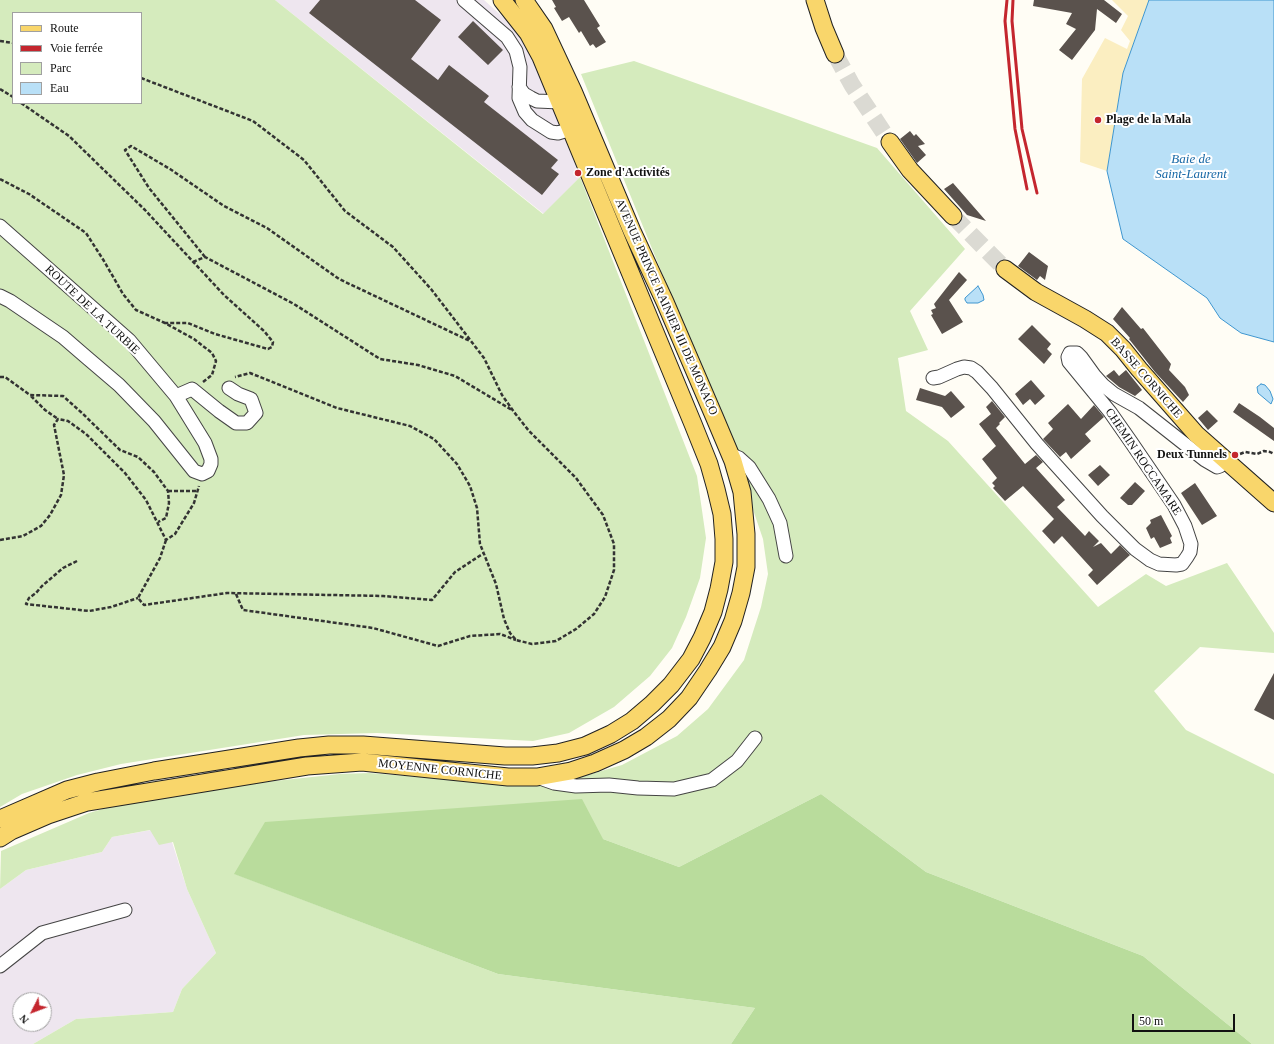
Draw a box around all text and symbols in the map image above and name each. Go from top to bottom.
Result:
legend [12,12,142,104]
text: Route [50,21,79,35]
text: Voie ferrée [50,41,103,55]
text: Parc [50,61,71,75]
text: Eau [50,81,69,95]
place label: Plage de la Mala [1106,113,1191,127]
marker: Plage de la Mala [1093,115,1103,125]
water label: Baie de Saint-Laurent [1155,152,1227,183]
place label: Zone d'Activités [586,166,670,180]
marker: Zone d'Activités [573,168,583,178]
street label: AVENUE PRINCE RAINIER III DE MONACO [612,197,720,417]
street label: ROUTE DE LA TURBIE [42,262,142,358]
street label: BASSE CORNICHE [1107,335,1185,421]
street label: CHEMIN ROCCAMARE [1102,406,1184,518]
place label: Deux Tunnels [1157,448,1227,462]
marker: Deux Tunnels [1230,450,1240,460]
street label: MOYENNE CORNICHE [377,756,503,784]
north arrow [12,992,52,1032]
scale bar [1134,1006,1237,1032]
text: N [17,1012,31,1026]
text: 50 m [1139,1014,1163,1028]

